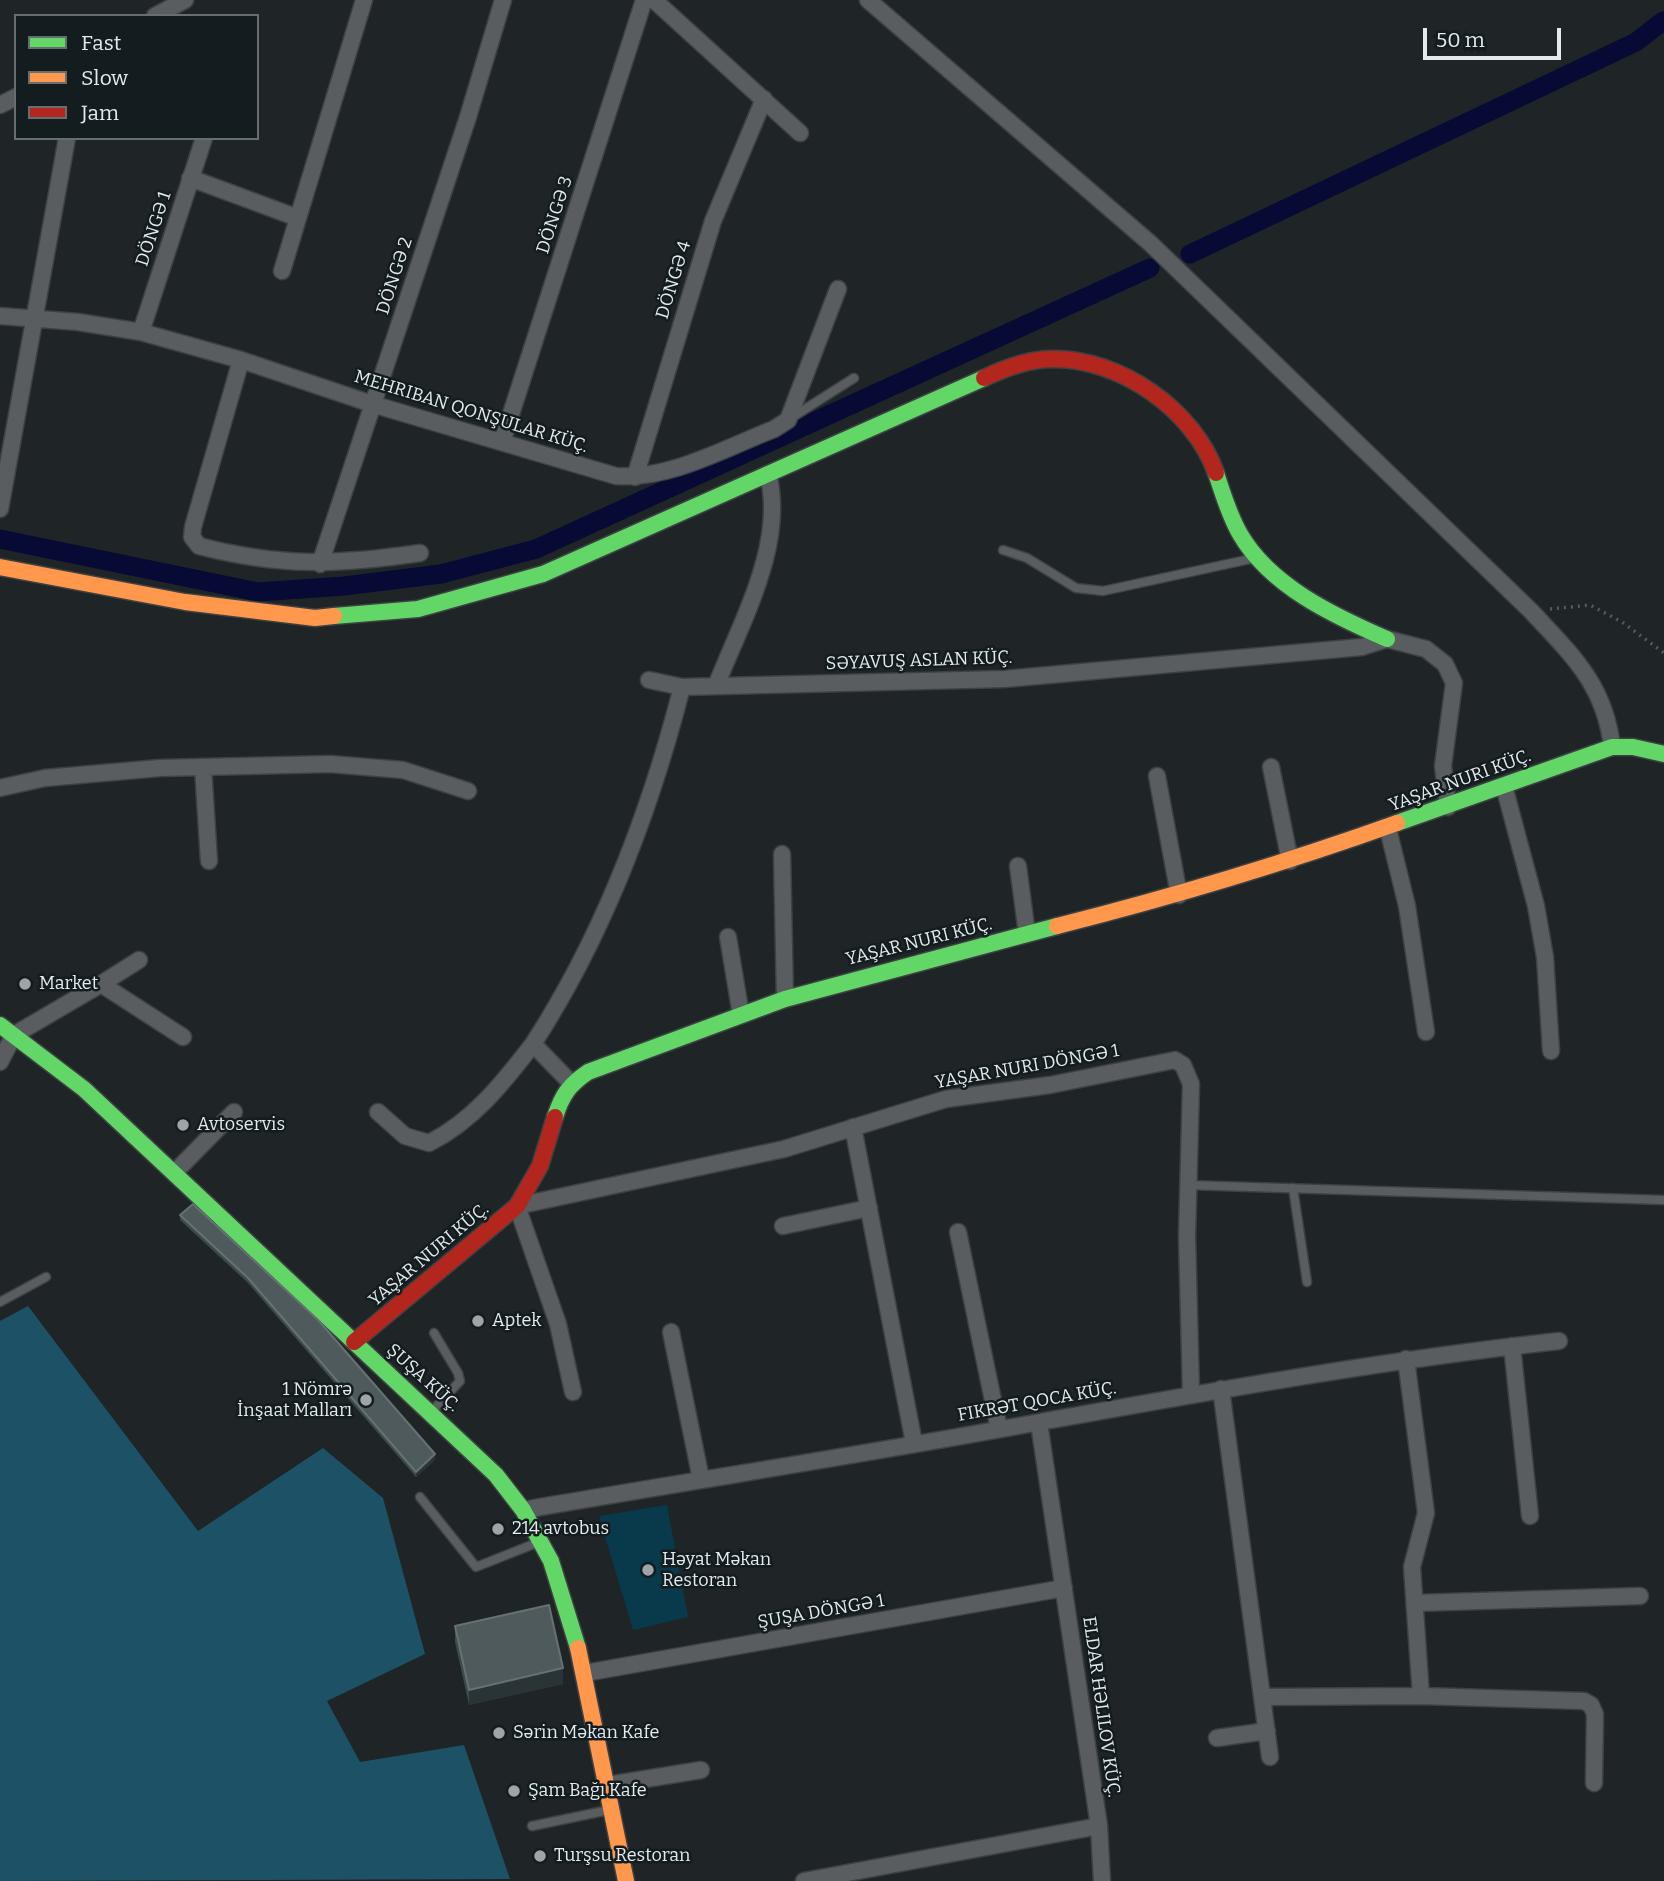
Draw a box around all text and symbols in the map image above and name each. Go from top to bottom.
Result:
legend [14,14,259,140]
scale bar [1426,14,1564,58]
text: 50 m [1436,27,1485,53]
text: Fast [81,30,121,56]
text: Slow [81,65,128,91]
text: Jam [81,100,119,126]
street label: DÖNGƏ 3 [532,174,578,256]
street label: DÖNGƏ 1 [132,189,176,269]
street label: DÖNGƏ 2 [372,235,418,317]
street label: DÖNGƏ 4 [652,238,696,322]
street label: MEHRIBAN QONŞULAR KÜÇ. [351,366,591,458]
street label: SƏYAVUŞ ASLAN KÜÇ. [825,647,1013,675]
street label: YAŞAR NURI KÜÇ. [1386,745,1534,817]
street label: YAŞAR NURI KÜÇ. [844,913,994,971]
place label: Market [39,973,98,995]
marker: Market [17,976,33,992]
street label: YAŞAR NURI DÖNGƏ 1 [933,1040,1121,1094]
place label: Avtoservis [197,1114,285,1136]
marker: Avtoservis [175,1117,191,1133]
street label: YAŞAR NURI KÜÇ. [365,1199,493,1311]
place label: Aptek [492,1310,541,1332]
marker: Aptek [470,1313,486,1329]
street label: ŞUŞA KÜÇ. [382,1339,464,1417]
street label: FIKRƏT QOCA KÜÇ. [956,1377,1118,1427]
place label: 1 Nömrə İnşaat Malları [237,1379,352,1422]
marker: 1 Nömrə İnşaat Malları [358,1392,374,1408]
place label: 214 avtobus [512,1518,609,1540]
marker: 214 avtobus [490,1521,506,1537]
place label: Həyat Məkan Restoran [662,1549,771,1592]
marker: Həyat Məkan Restoran [640,1562,656,1578]
street label: ŞUŞA DÖNGƏ 1 [756,1590,886,1634]
street label: ELDAR HƏLILOV KÜÇ. [1078,1615,1124,1799]
place label: Sərin Məkan Kafe [513,1722,659,1744]
marker: Sərin Məkan Kafe [491,1725,507,1741]
place label: Şam Bağı Kafe [528,1780,647,1802]
marker: Şam Bağı Kafe [506,1783,522,1799]
place label: Turşsu Restoran [554,1845,690,1867]
marker: Turşsu Restoran [532,1848,548,1864]

